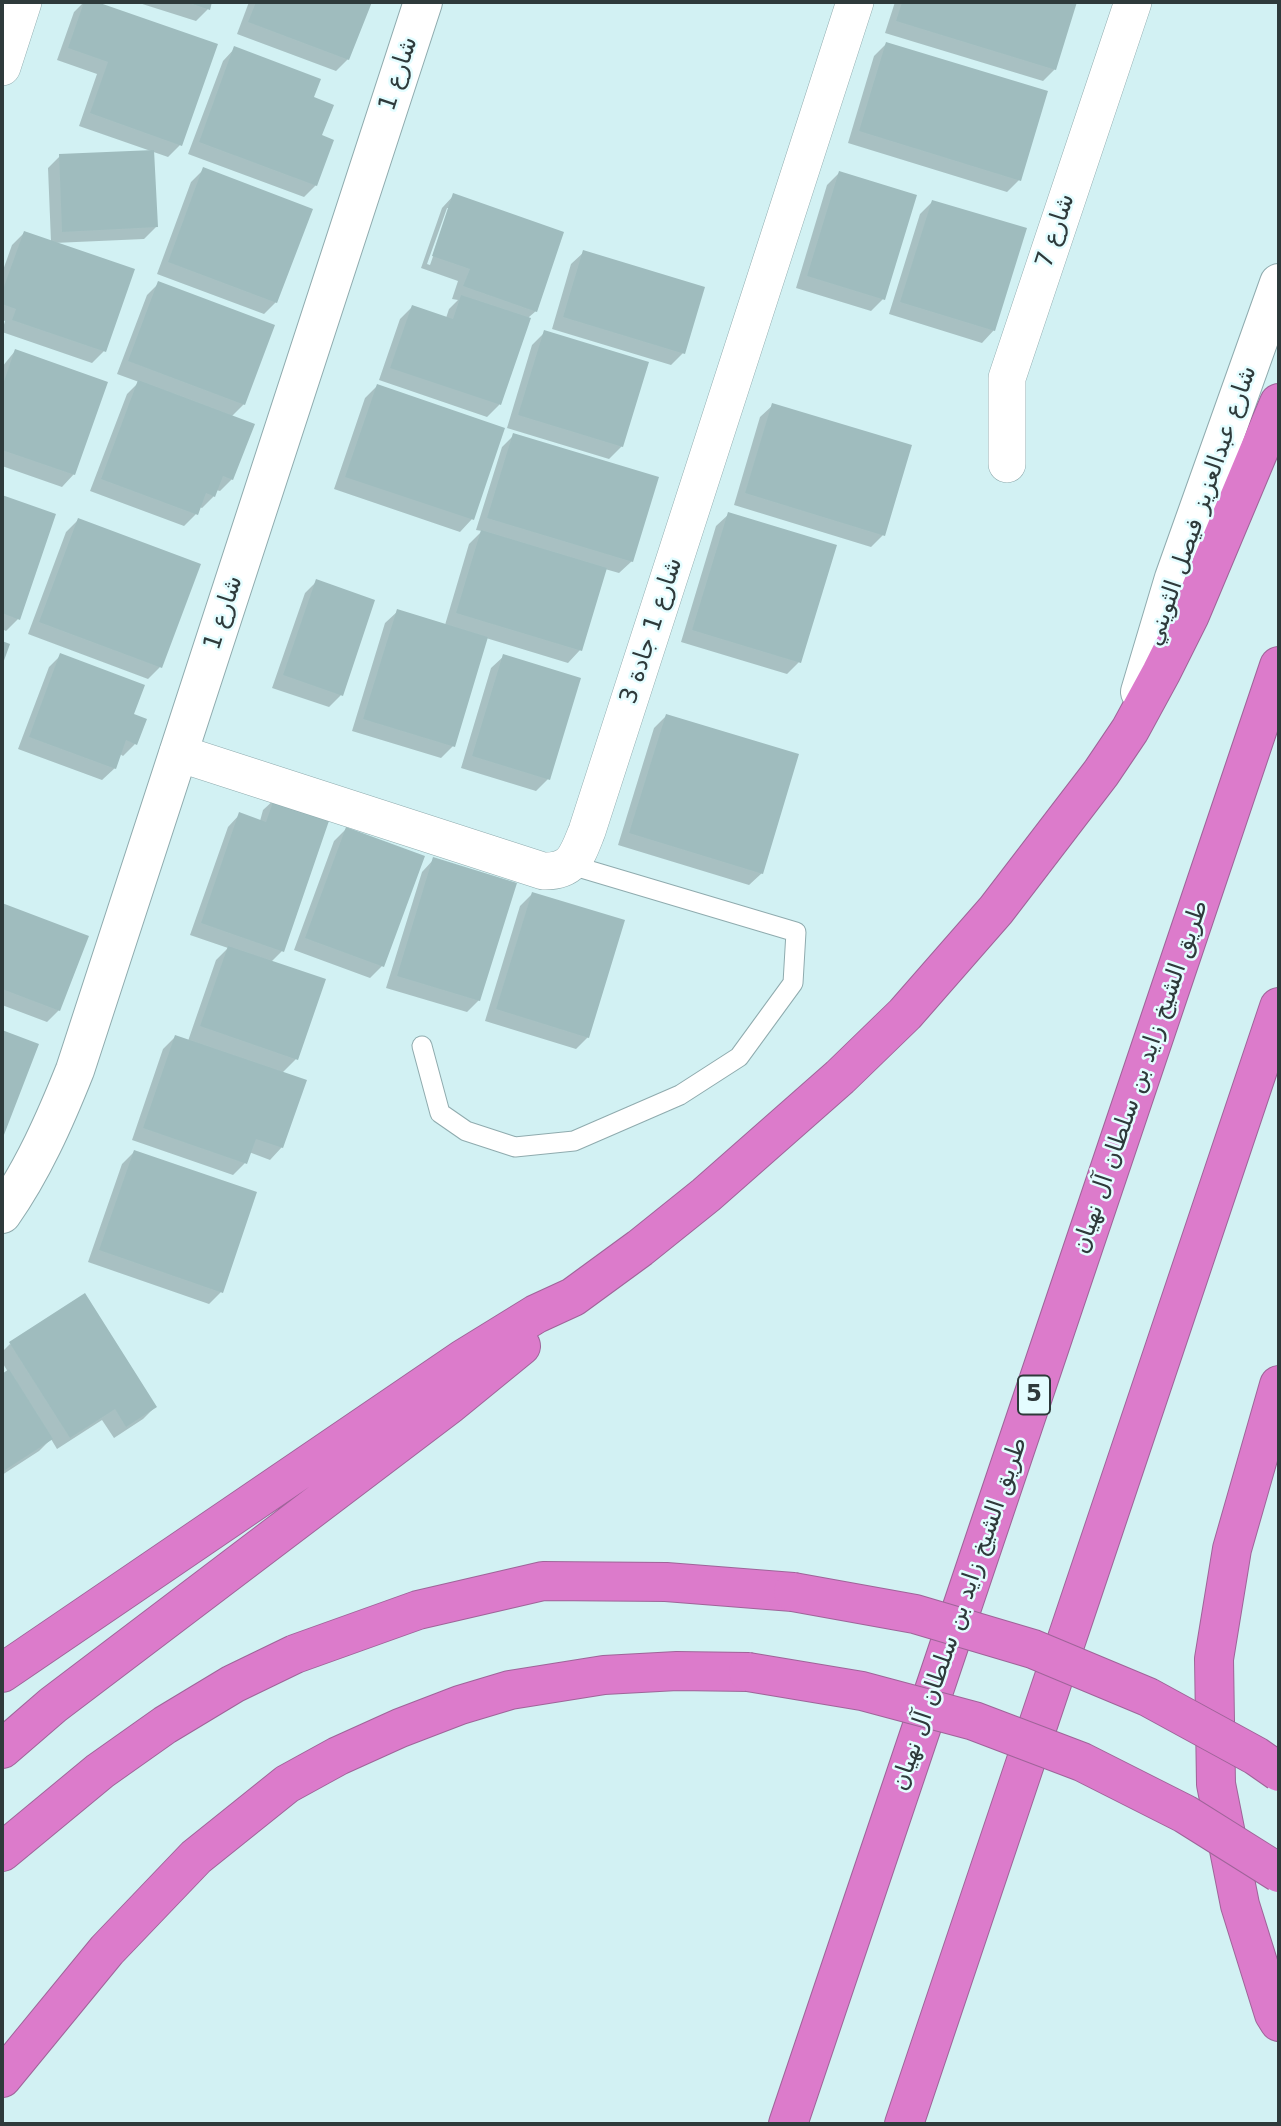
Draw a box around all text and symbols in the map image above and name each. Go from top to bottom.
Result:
street label: شارع 1 [374,33,424,115]
street label: شارع 7 [1031,190,1081,272]
street label: شارع عبدالعزيز فيصل الثويني [1140,362,1264,650]
street label: شارع 1 جادة 3 [615,554,689,708]
street label: شارع 1 [199,572,249,654]
street label: طريق الشيخ زايد بن سلطان آل نهيان [1067,896,1215,1258]
road number: 5 [1018,1376,1050,1414]
street label: طريق الشيخ زايد بن سلطان آل نهيان [886,1433,1034,1795]

